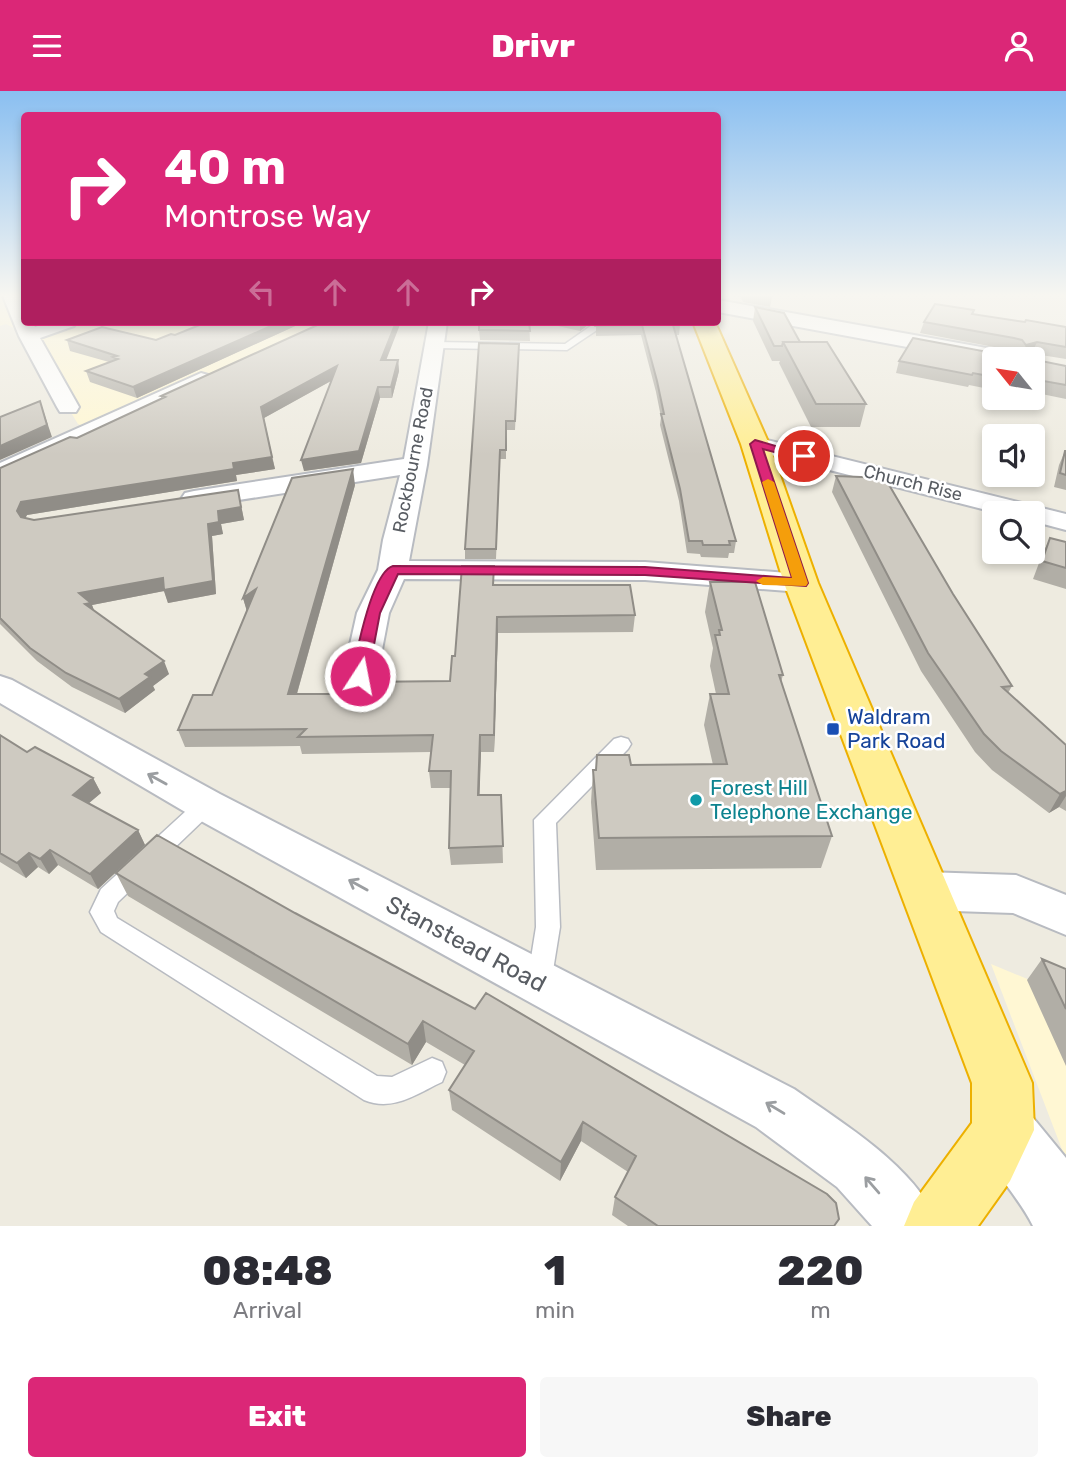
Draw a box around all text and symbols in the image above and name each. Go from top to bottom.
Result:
icon: menu [28,27,66,65]
text: Drivr [491,27,575,65]
icon: person [1000,27,1038,65]
text: 40 m [164,138,286,196]
icon: right [49,140,140,231]
text: Montrose Way [164,197,371,235]
icon: left [243,273,281,311]
icon: ahead [316,273,354,311]
icon: ahead [389,273,427,311]
icon: right [462,273,500,311]
north arrow [982,347,1045,409]
map controls [982,347,1045,564]
street label: Rockbourne Road [388,385,438,535]
button: sound [982,424,1045,487]
pin [774,426,834,486]
icon: arrive [785,437,823,475]
street label: Church Rise [861,460,965,506]
button: search [982,501,1045,564]
position arrow [323,639,397,713]
place label: Waldram Park Road [847,704,945,753]
marker: Waldram Park Road [825,721,841,737]
one-way arrow [147,772,168,785]
place label: Forest Hill Telephone Exchange [710,775,913,824]
marker: Forest Hill Telephone Exchange [688,792,704,808]
one-way arrow [349,878,369,892]
street label: Stanstead Road [381,890,551,998]
one-way arrow [765,1101,785,1115]
one-way arrow [864,1176,880,1194]
text: 08:48 [202,1246,333,1296]
text: 1 [544,1246,566,1296]
text: 220 [777,1246,864,1296]
text: Arrival [233,1296,302,1324]
text: min [535,1296,575,1324]
text: m [810,1296,831,1324]
button: Exit [28,1377,526,1457]
button: Share [540,1377,1038,1457]

